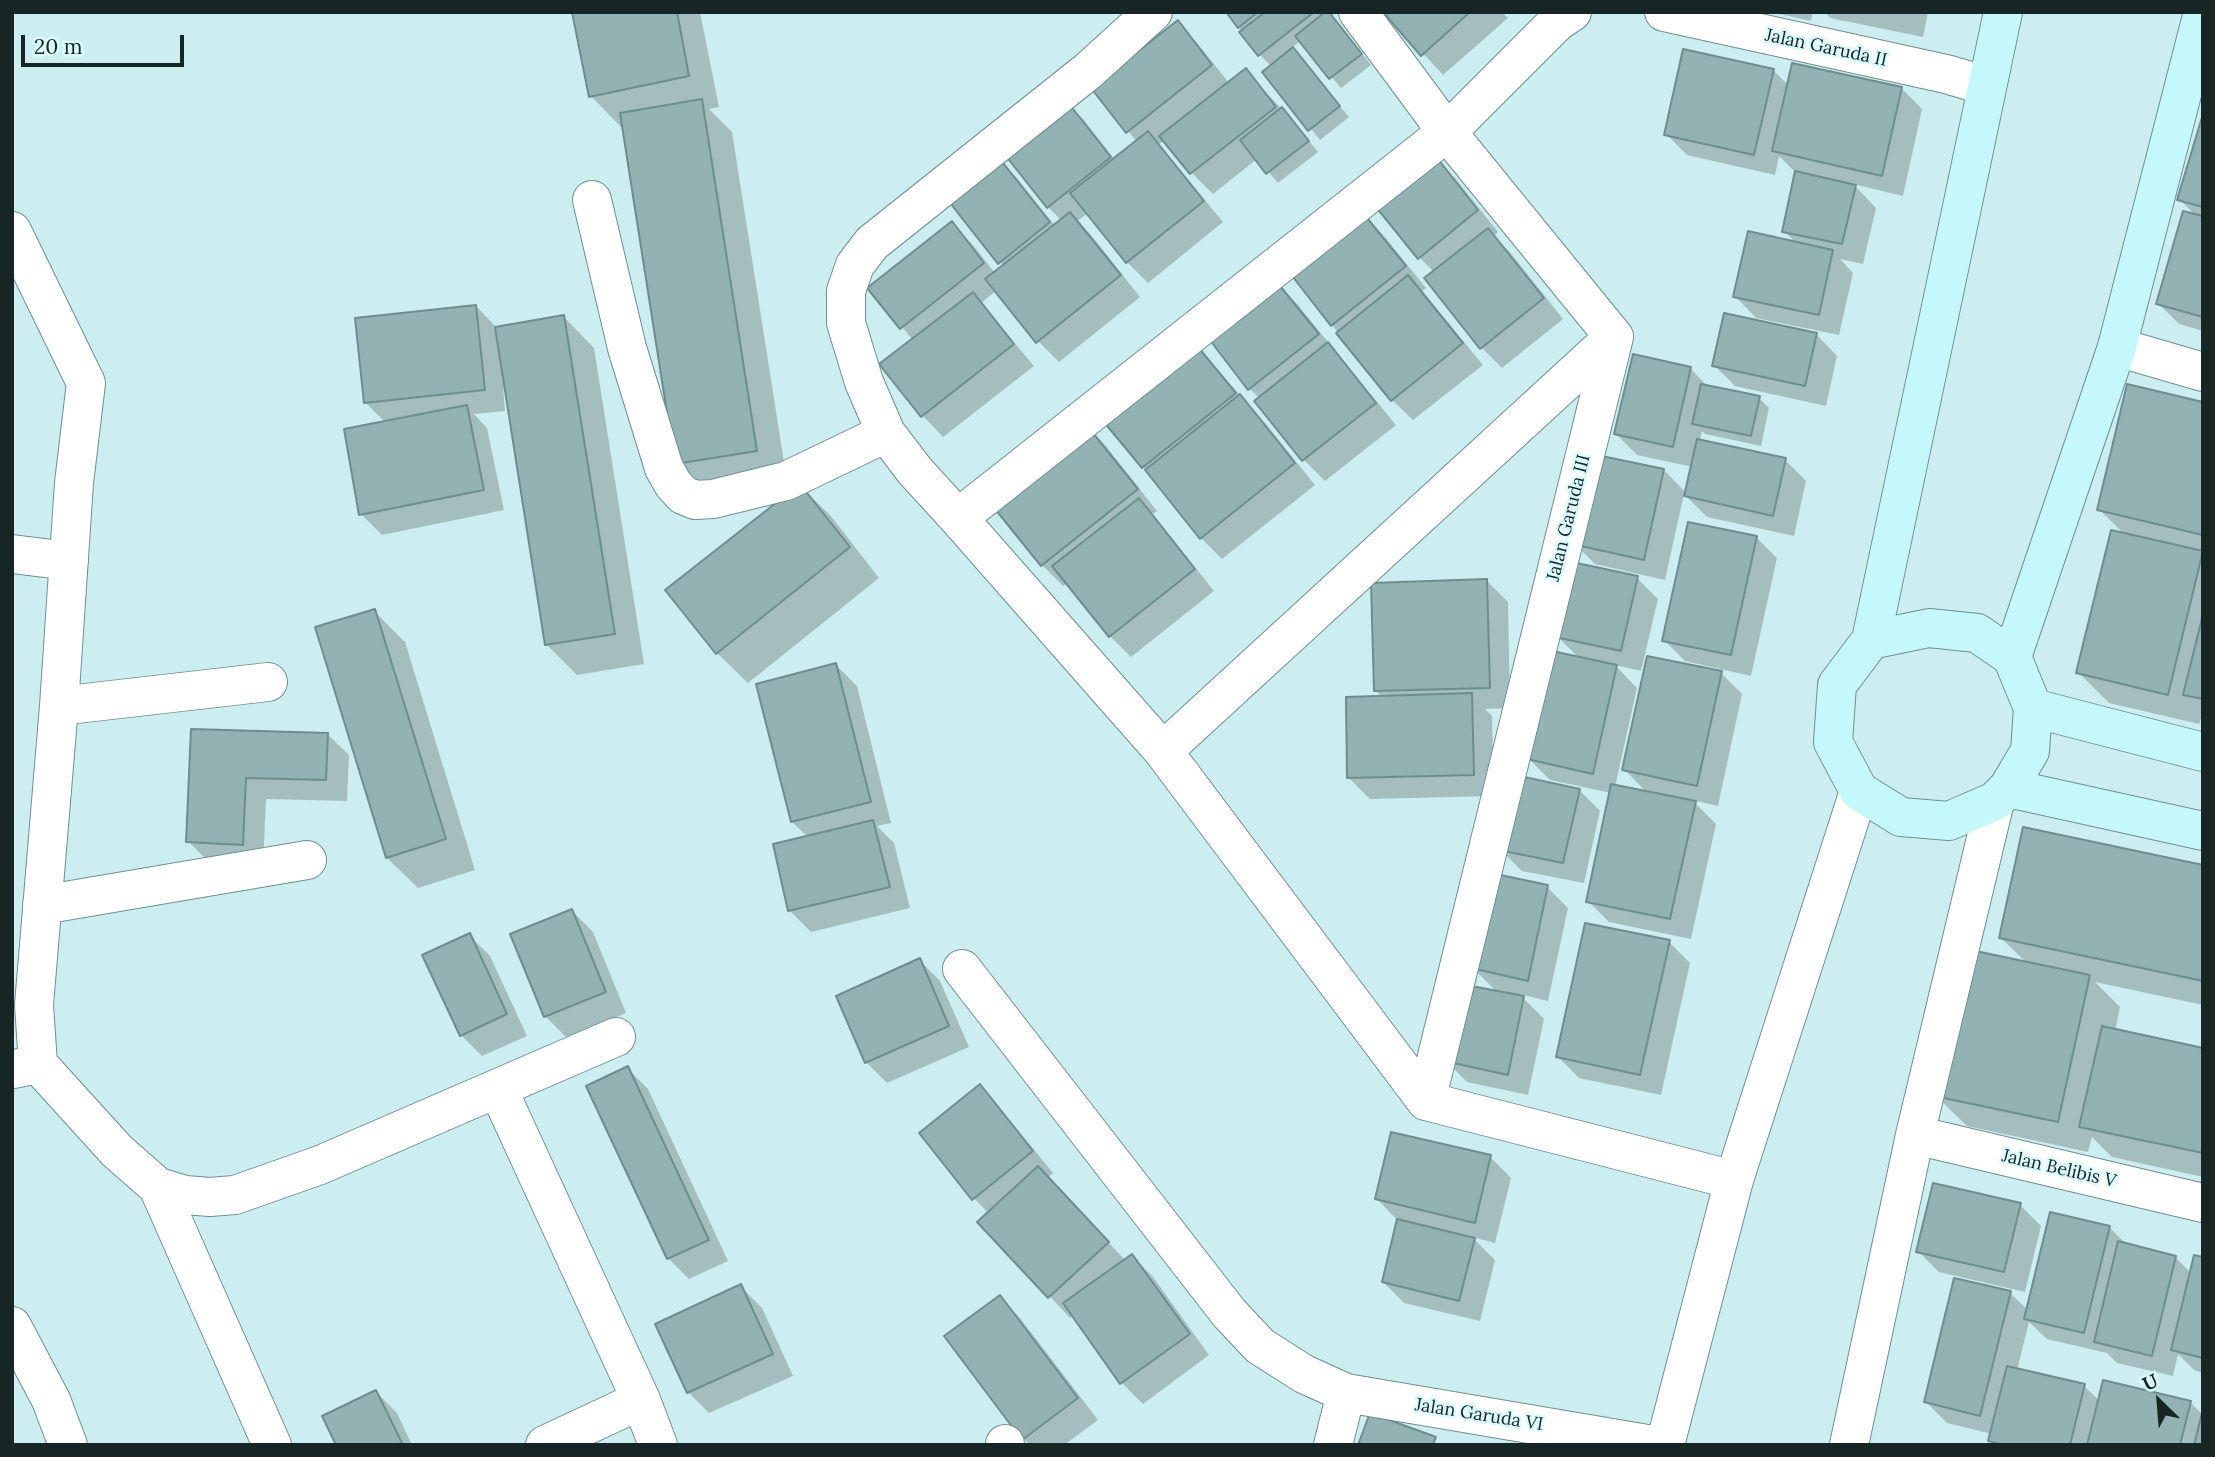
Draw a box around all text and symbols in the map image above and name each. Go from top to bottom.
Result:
scale bar [24,21,187,65]
street label: Jalan Garuda II [1763,25,1889,71]
text: 20 m [34,33,83,60]
street label: Jalan Garuda III [1543,452,1595,584]
street label: Jalan Belibis V [2000,1145,2118,1193]
north arrow [2124,1366,2194,1436]
text: U [2138,1368,2162,1396]
street label: Jalan Garuda VI [1413,1394,1545,1436]

